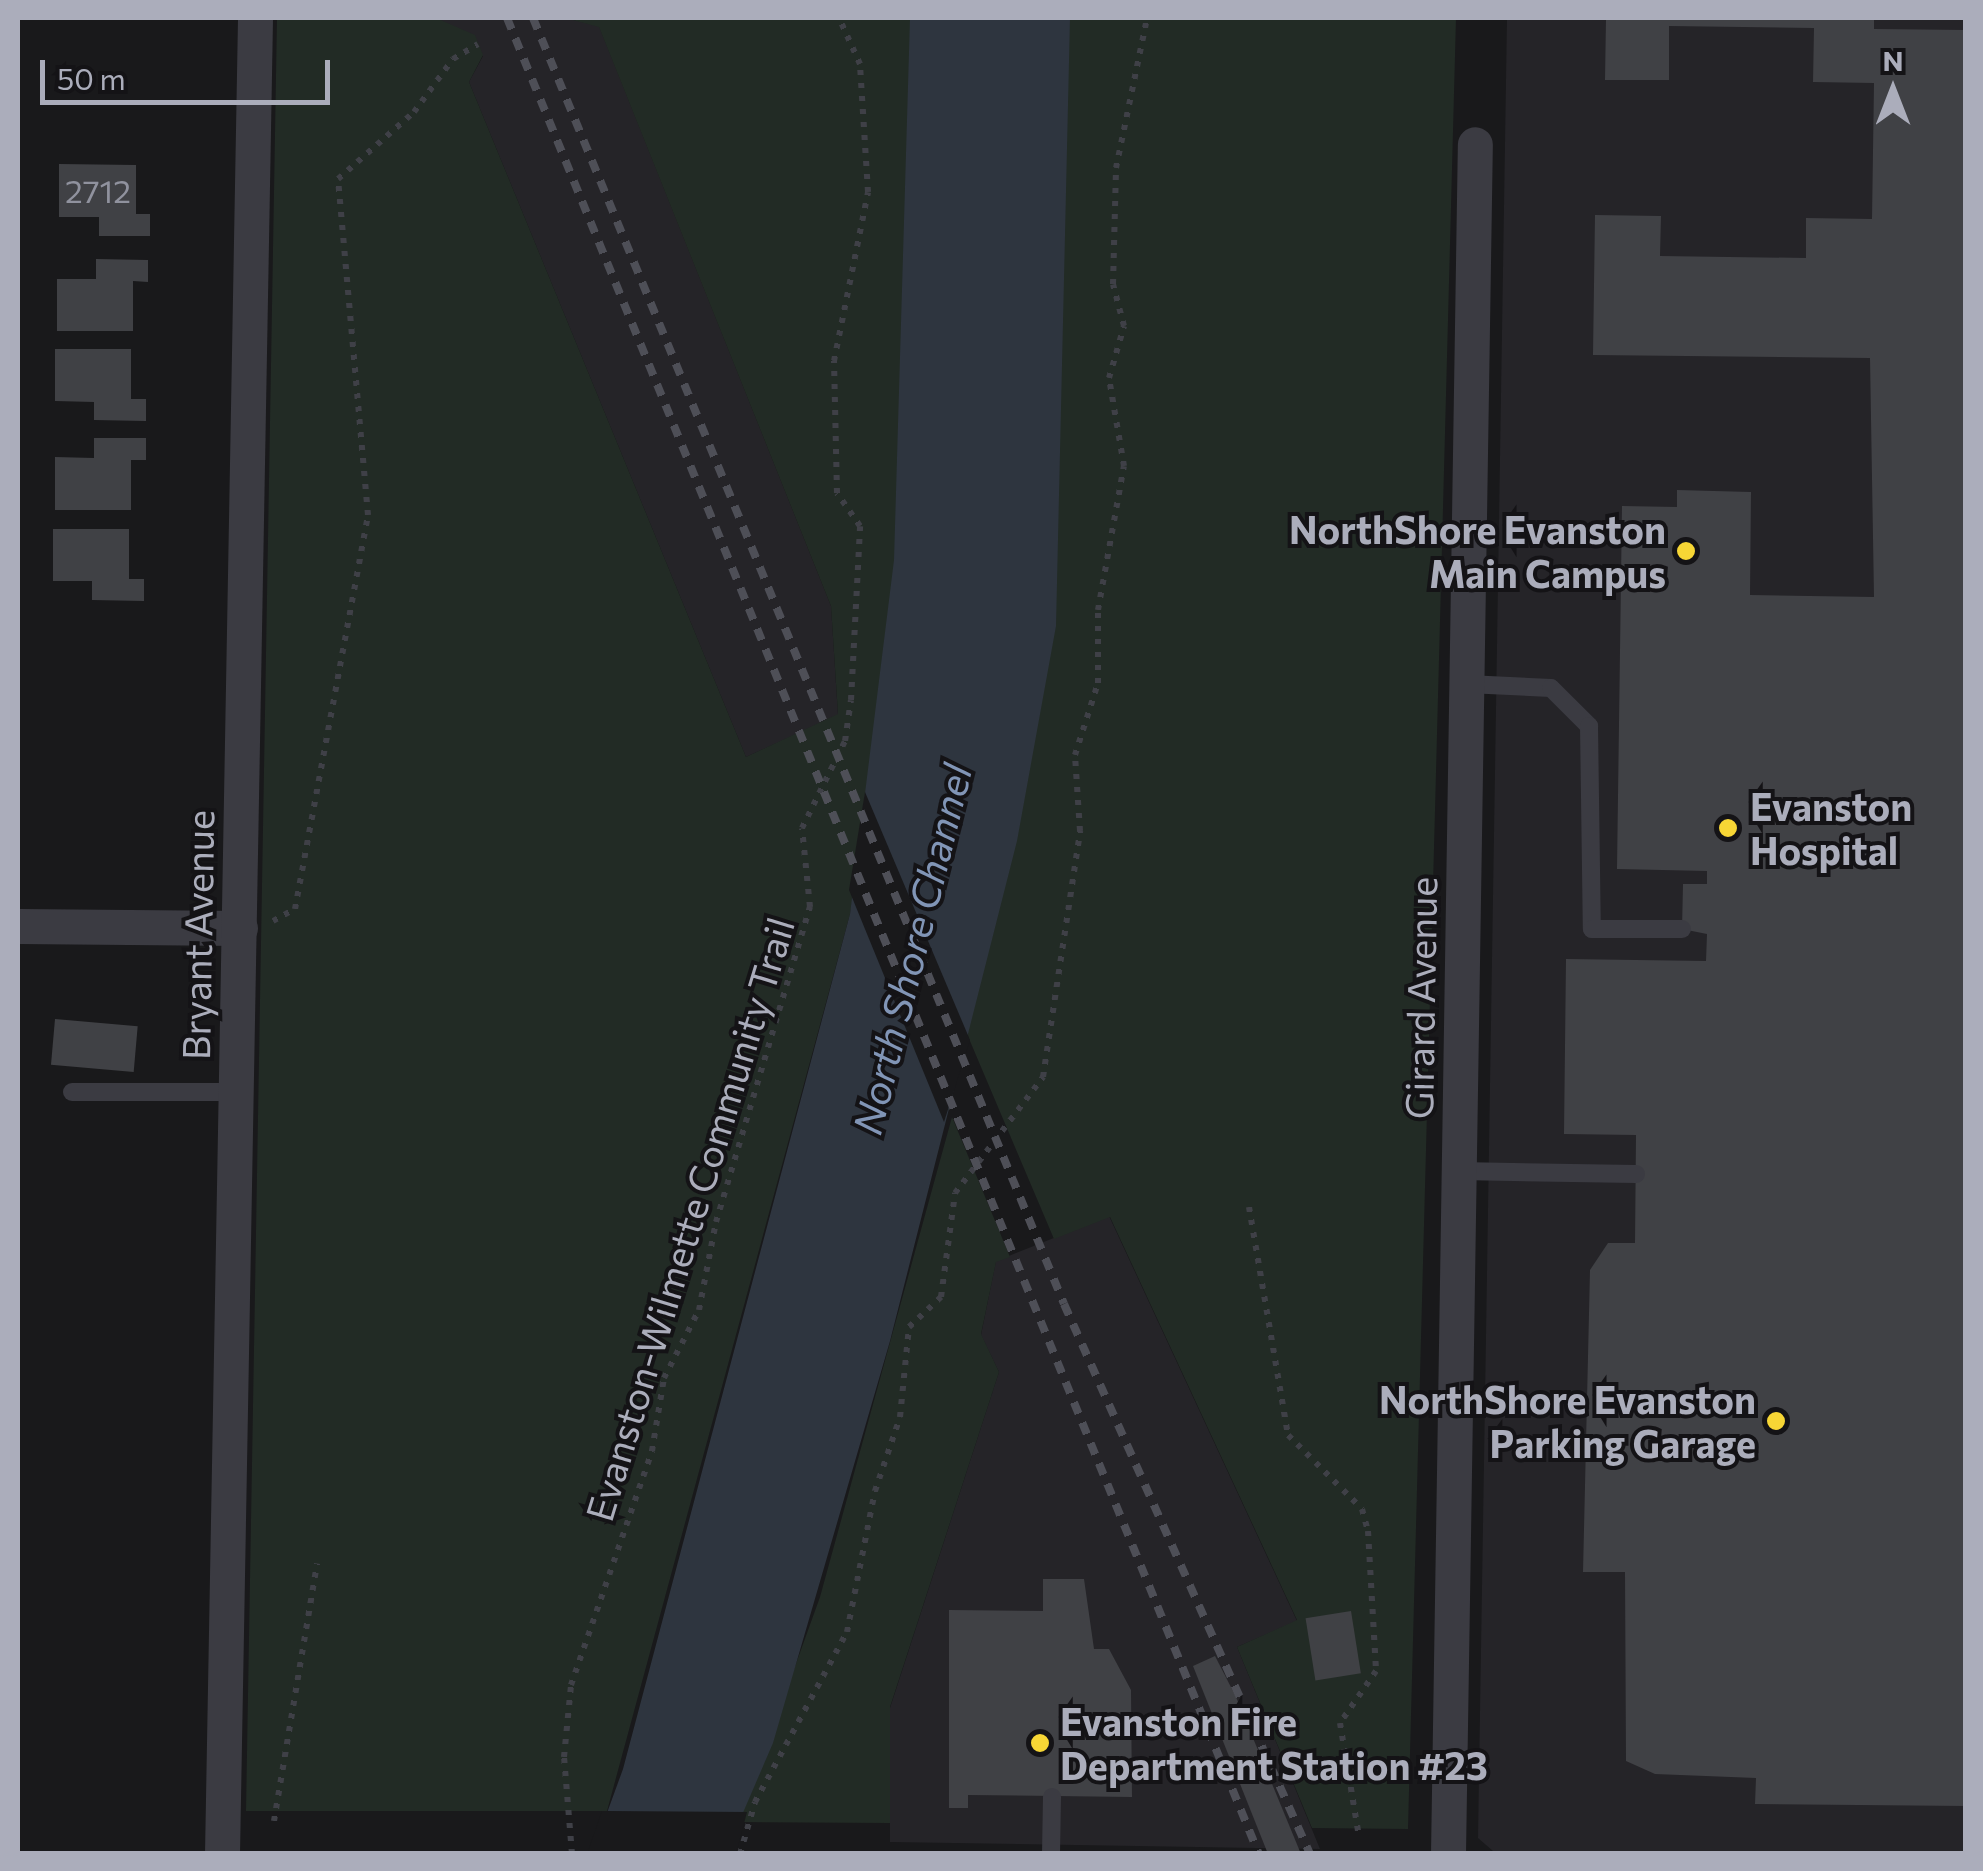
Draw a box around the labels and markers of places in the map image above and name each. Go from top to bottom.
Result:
place label: NorthShore Evanston Main Campus [1289,506,1666,596]
marker: NorthShore Evanston Main Campus [1675,540,1697,562]
place label: Evanston Hospital [1750,783,1912,872]
marker: Evanston Hospital [1715,815,1741,841]
place label: NorthShore Evanston Parking Garage [1379,1376,1756,1466]
marker: NorthShore Evanston Parking Garage [1765,1410,1787,1432]
place label: Evanston Fire Department Station #23 [1060,1698,1488,1788]
marker: Evanston Fire Department Station #23 [1029,1732,1051,1754]

